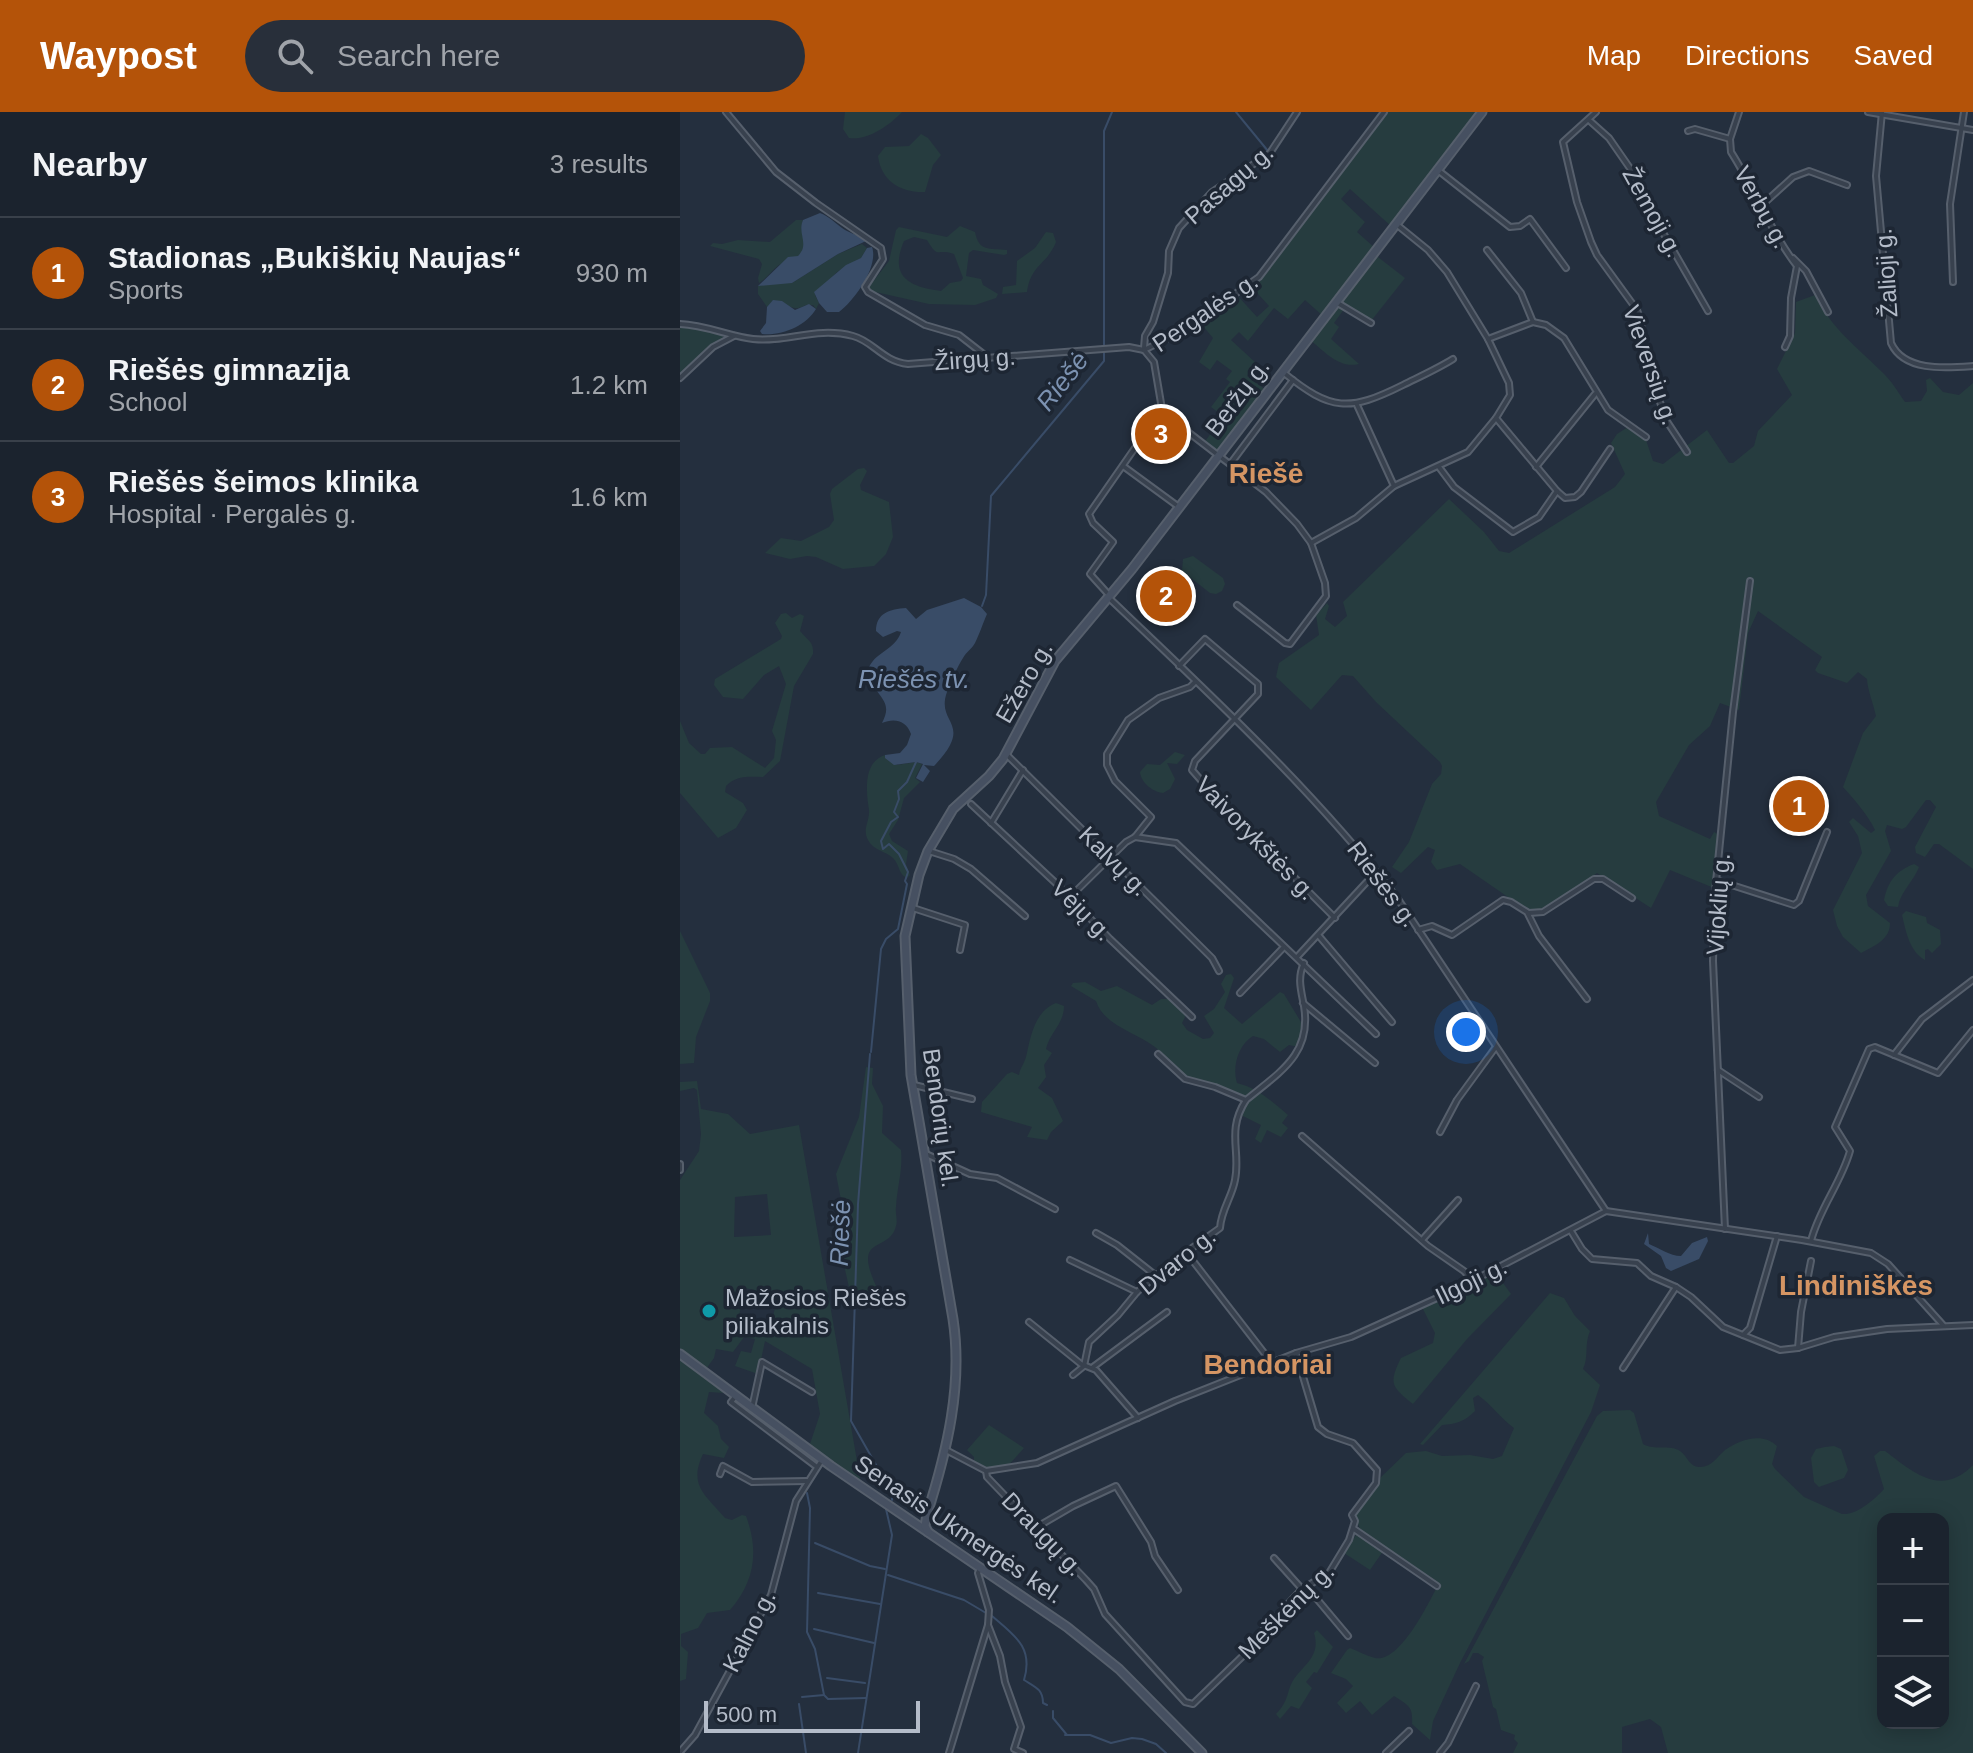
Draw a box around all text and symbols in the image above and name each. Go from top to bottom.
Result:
search box [245,20,805,92]
icon: search [273,34,317,78]
text: Waypost [40,35,197,77]
text: Search here [337,39,500,72]
text: Map [1587,40,1641,71]
text: Directions [1685,40,1810,71]
text: Saved [1854,40,1933,71]
street label: Pasagų g. [1179,138,1279,230]
text: Nearby [32,145,147,183]
text: 3 results [550,149,648,179]
street label: Verbų g. [1729,161,1795,253]
street label: Žemoji g. [1617,162,1689,262]
street label: Žalioji g. [1869,227,1903,319]
text: Stadionas „Bukiškių Naujas“ [108,241,521,274]
text: 1 [51,258,65,288]
text: 930 m [576,258,648,288]
street label: Pergalės g. [1147,267,1263,357]
text: Sports [108,275,183,305]
street label: Vieversių g. [1618,302,1684,428]
street label: Žirgų g. [933,343,1017,375]
water label: Riešė [1030,346,1094,416]
text: Riešės gimnazija [108,353,350,386]
street label: Beržų g. [1199,353,1275,441]
text: 2 [51,370,65,400]
text: 1.2 km [570,370,648,400]
text: School [108,387,188,417]
pin: 3 [1135,404,1187,464]
district label: Riešė [1229,458,1303,489]
text: Riešės šeimos klinika [108,465,418,498]
text: 3 [51,482,65,512]
text: 1.6 km [570,482,648,512]
text: Hospital · Pergalės g. [108,499,357,529]
pin: 2 [1140,566,1192,626]
street label: Ežero g. [990,637,1058,727]
water label: Riešės tv. [858,664,970,694]
street label: Vaivorykštės g. [1190,771,1322,905]
pin: 1 [1773,776,1825,836]
street label: Kalvų g. [1074,821,1154,901]
street label: Riešės g. [1342,836,1424,932]
street label: Vijoklių g. [1701,852,1735,956]
street label: Vėjų g. [1046,874,1118,946]
your location [1446,1012,1486,1052]
street label: Bendorių kel. [918,1047,964,1189]
water label: Riešė [824,1199,856,1267]
street label: Dvaro g. [1133,1222,1221,1300]
street label: Ilgoji g. [1431,1252,1511,1310]
district label: Lindiniškės [1779,1270,1933,1301]
place label: Mažosios Riešės piliakalnis [725,1284,906,1339]
marker: Mažosios Riešės piliakalnis [700,1302,718,1320]
district label: Bendoriai [1203,1349,1333,1380]
street label: Senasis Ukmergės kel. [850,1449,1068,1609]
street label: Draugų g. [997,1487,1089,1581]
map controls [1877,1513,1949,1729]
button: + [1877,1513,1949,1585]
street label: Meškėnų g. [1233,1558,1339,1664]
button: − [1877,1585,1949,1657]
street label: Kalno g. [717,1586,781,1676]
button: layers [1877,1657,1949,1729]
scale bar [704,1697,920,1733]
text: 500 m [716,1702,777,1727]

